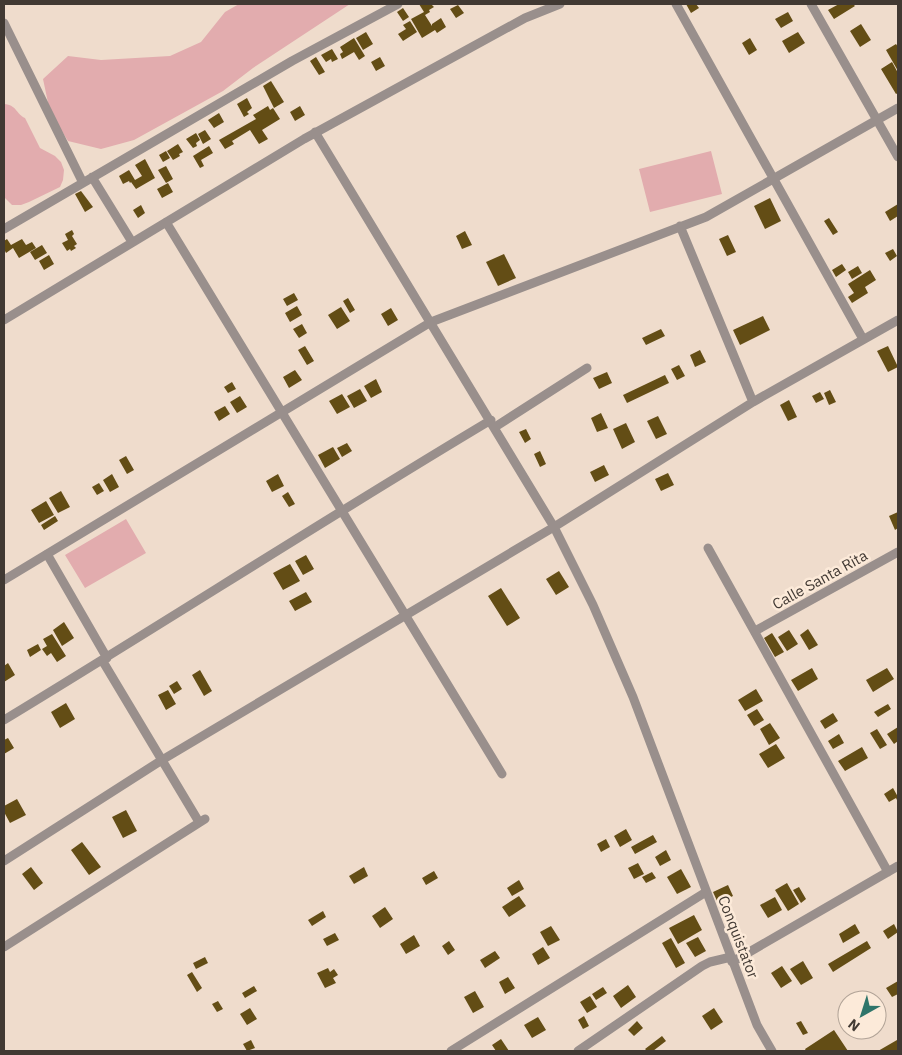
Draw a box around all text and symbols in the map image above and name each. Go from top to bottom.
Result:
street label: Calle Santa Rita [769,546,871,614]
street label: Conquistator [714,893,763,981]
north arrow [837,990,887,1040]
text: N [844,1015,863,1035]

